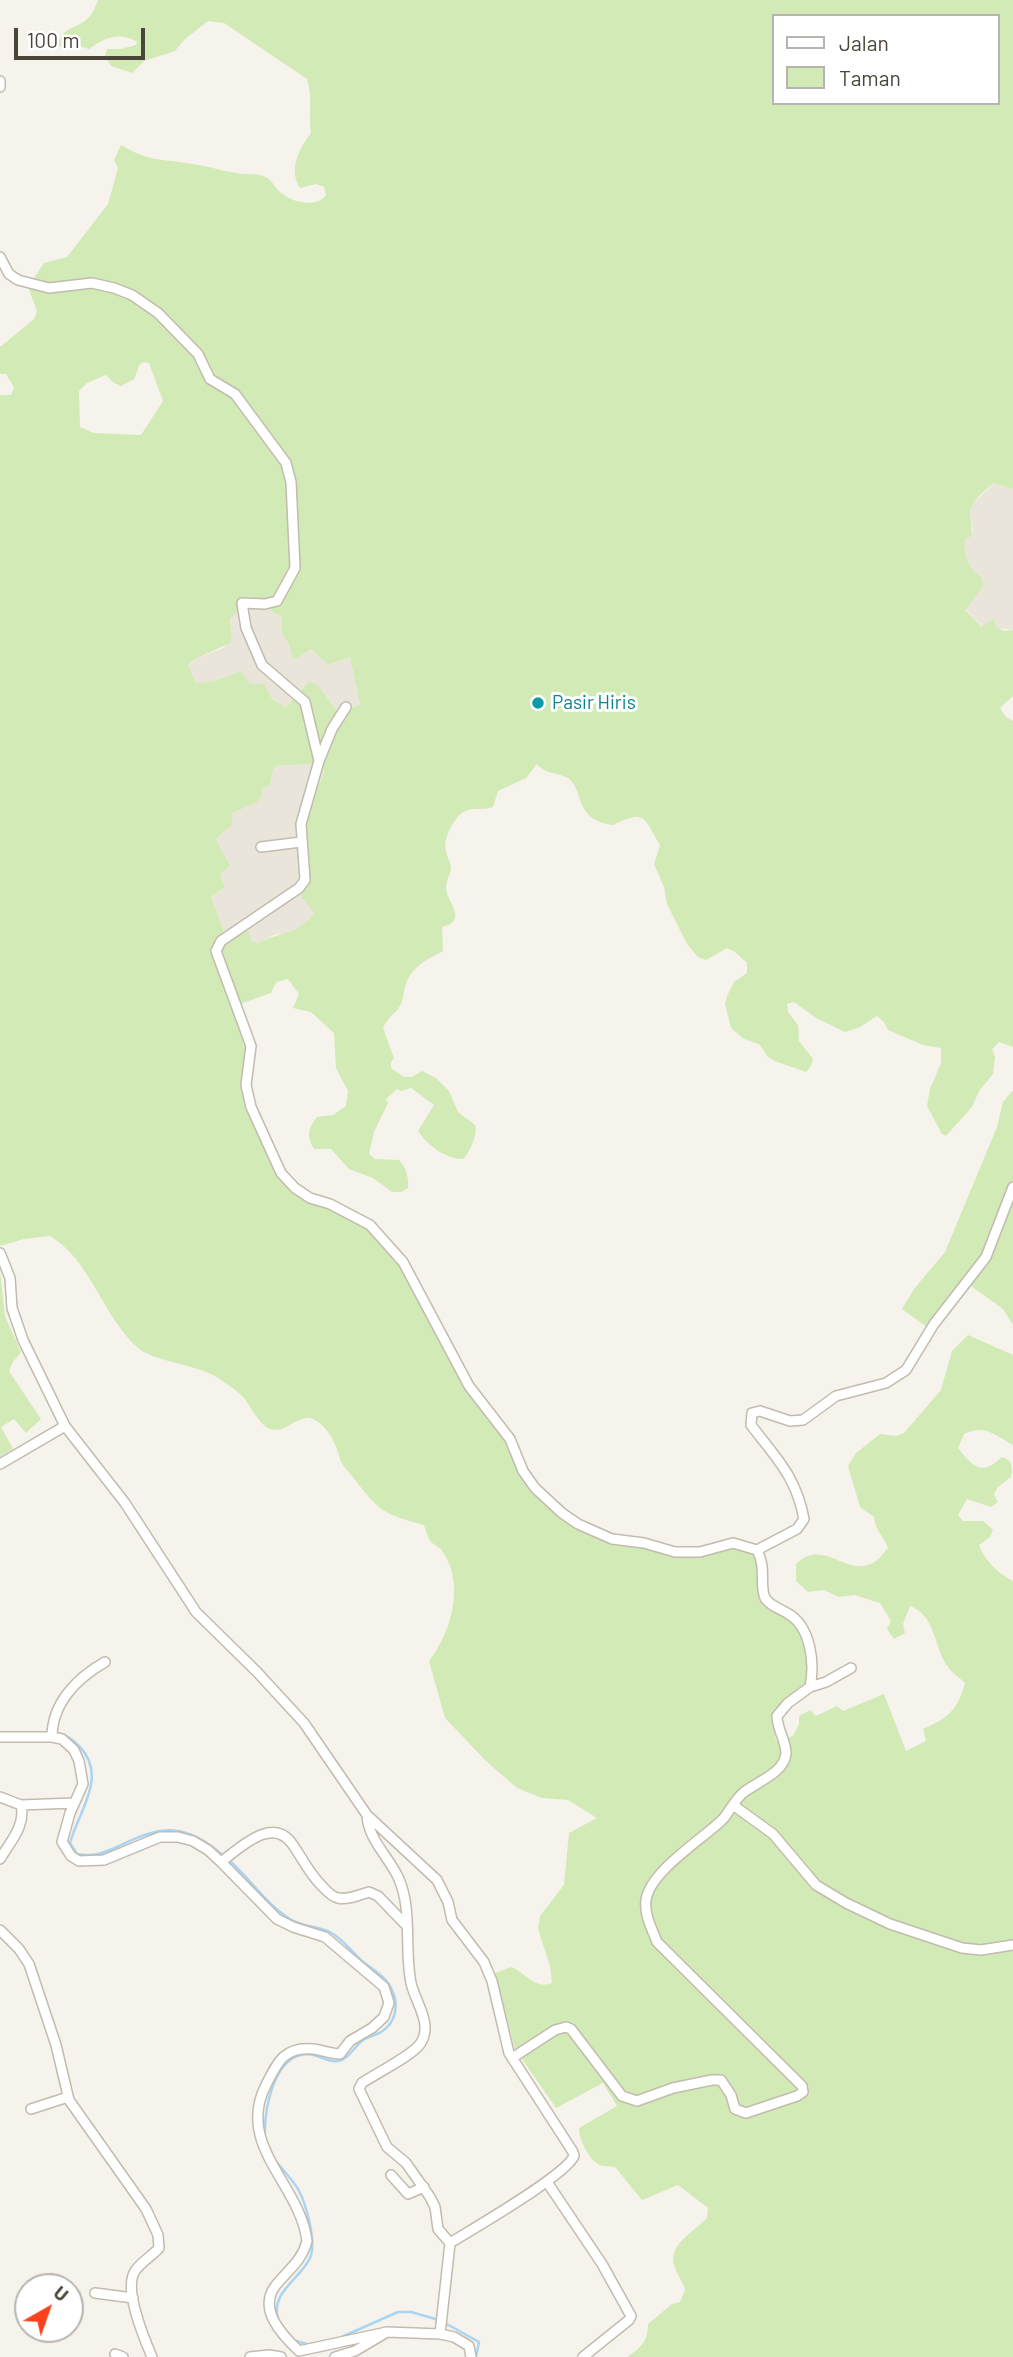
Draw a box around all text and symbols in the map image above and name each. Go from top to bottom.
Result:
scale bar [18,14,149,58]
legend [772,14,999,105]
text: 100 m [27,27,80,52]
text: Jalan [839,30,889,55]
text: Taman [839,65,901,90]
place label: Pasir Hiris [552,692,636,714]
marker: Pasir Hiris [530,695,546,711]
north arrow [14,2273,84,2343]
text: U [50,2280,73,2306]

